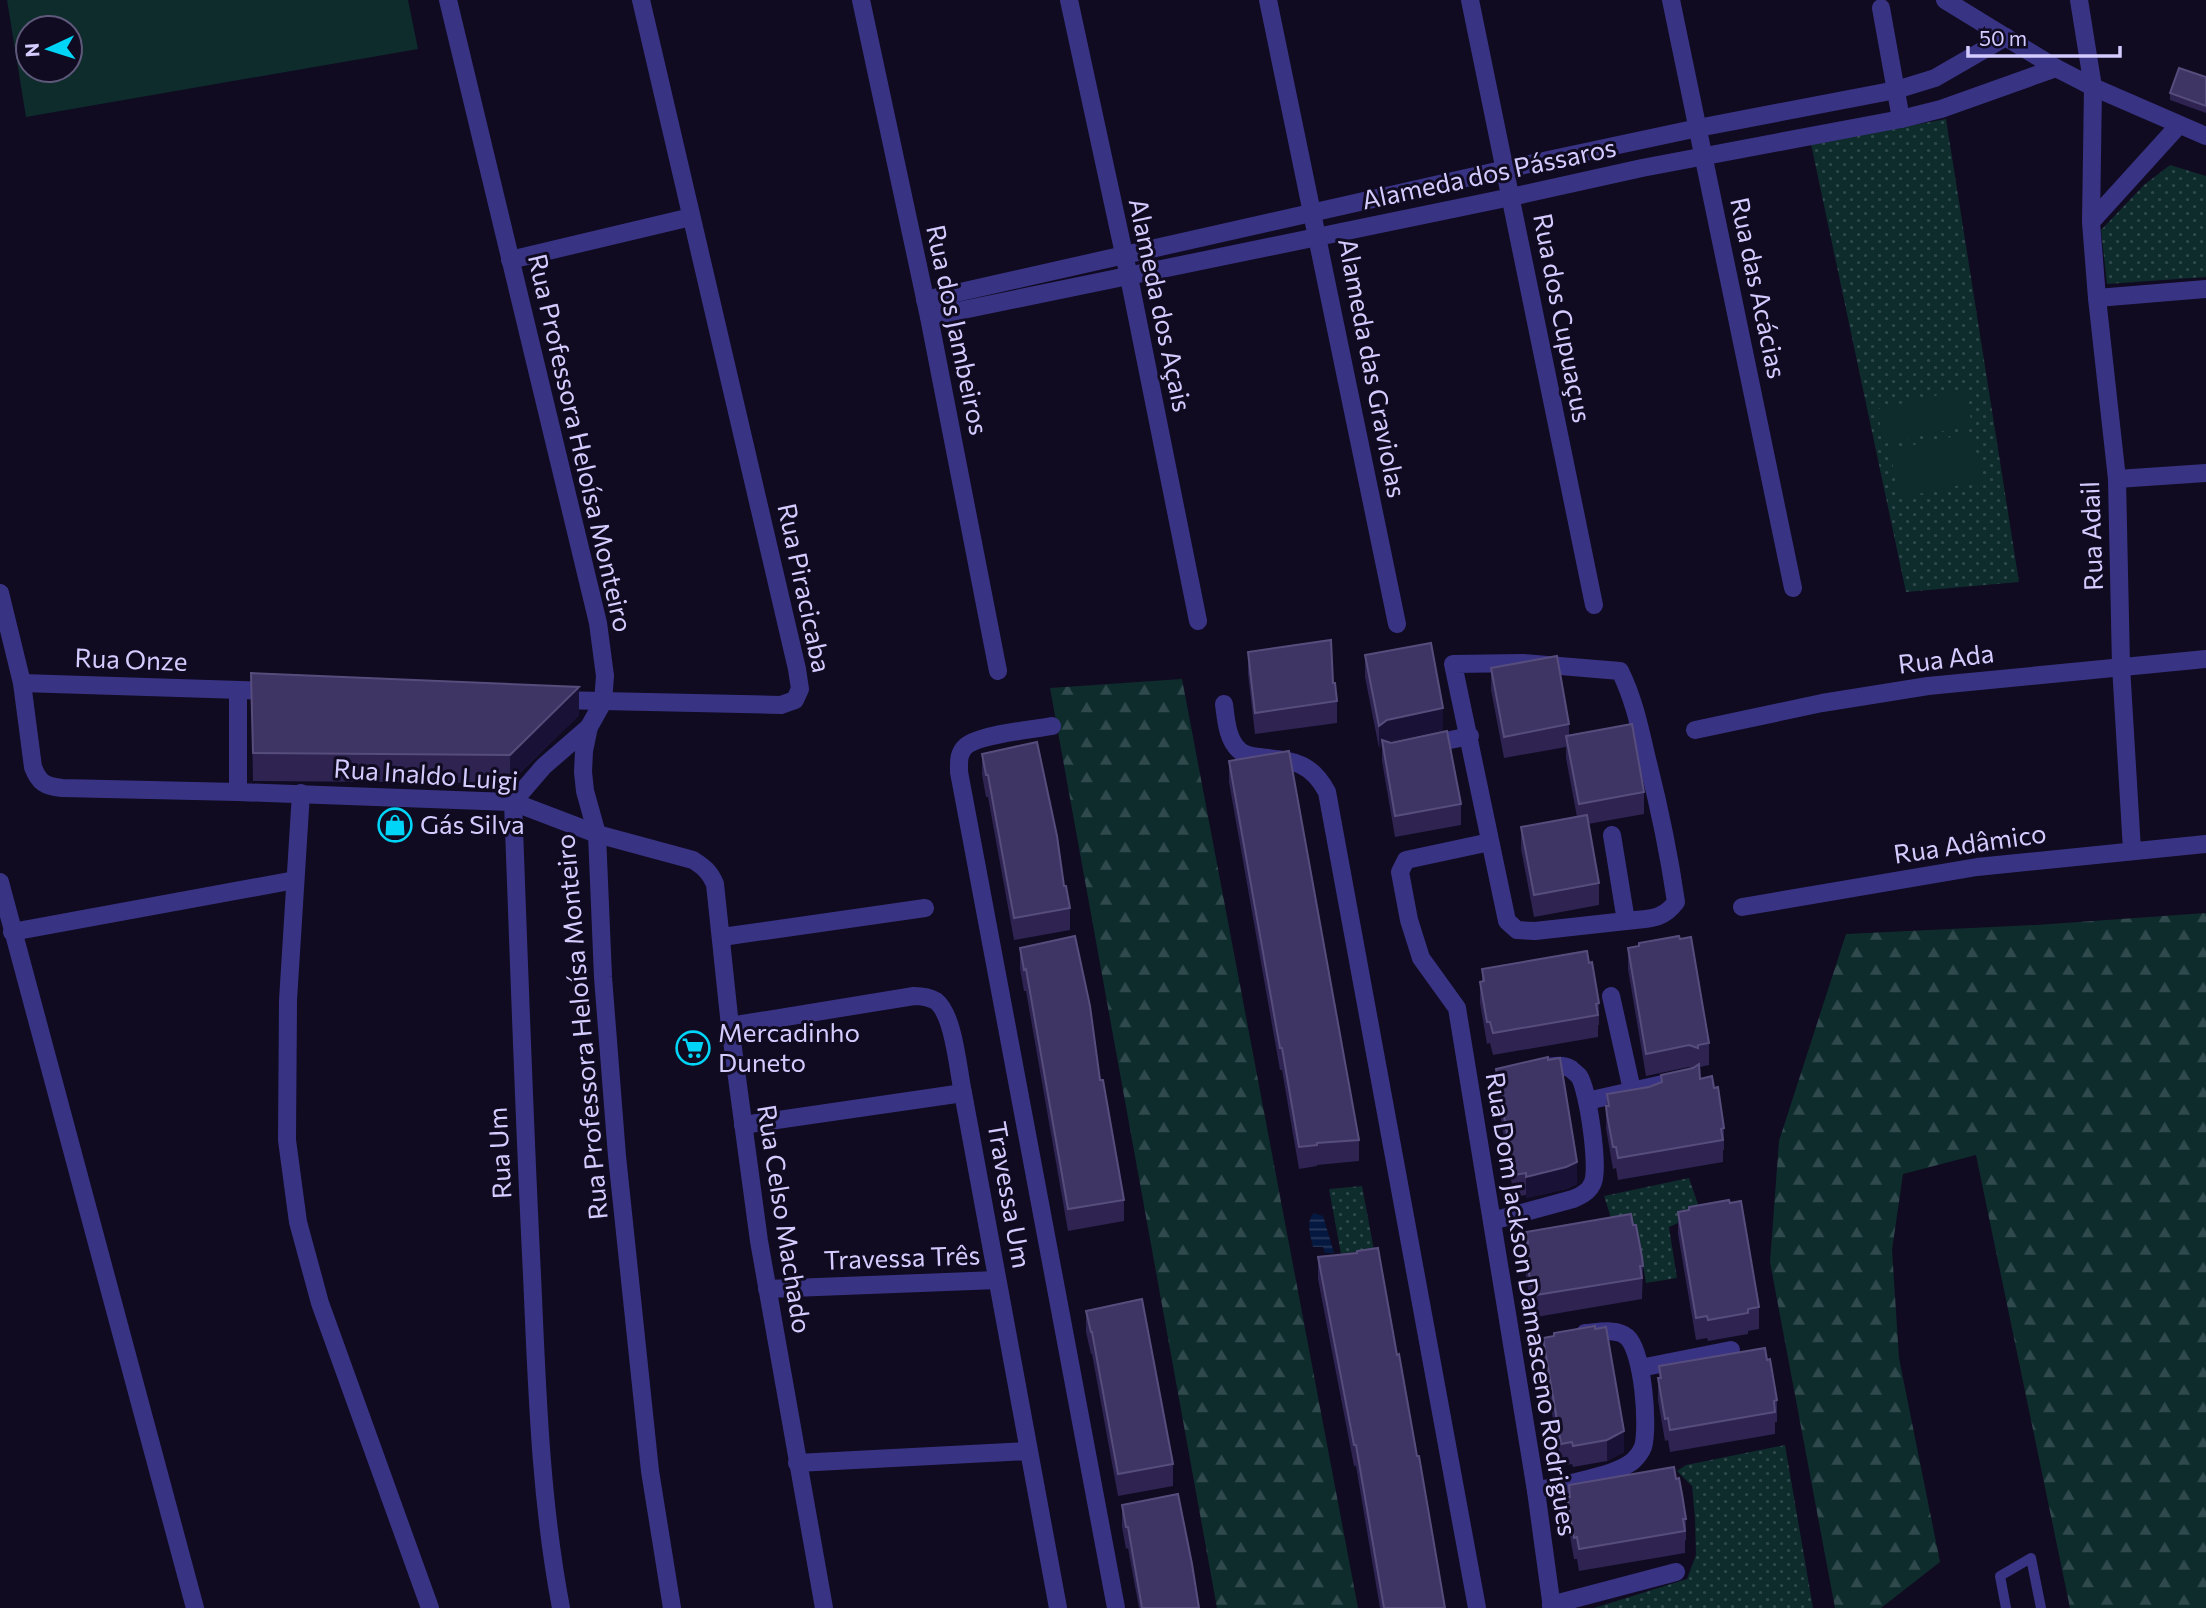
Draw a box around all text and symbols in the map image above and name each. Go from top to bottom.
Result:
north arrow [14,14,84,84]
scale bar [1968,14,2120,58]
text: 50 m [1979,25,2027,50]
text: N [20,42,44,58]
street label: Alameda dos Pássaros [1359,130,1619,215]
street label: Rua das Acácias [1725,194,1794,381]
street label: Alameda dos Açais [1124,195,1199,414]
street label: Rua dos Cupuaçus [1528,210,1599,425]
street label: Rua dos Jambeiros [921,222,996,438]
street label: Alameda das Graviolas [1333,235,1414,500]
street label: Rua Professora Heloísa Monteiro [523,251,640,635]
street label: Rua Adail [2073,481,2108,591]
street label: Rua Piracicaba [772,500,839,675]
street label: Rua Ada [1896,636,1996,679]
street label: Rua Onze [74,641,188,676]
street label: Rua Inaldo Luigi [333,752,520,795]
shop icon: Gás Silva [376,806,414,844]
place label: Gás Silva [420,808,525,839]
street label: Rua Adâmico [1891,816,2048,869]
street label: Rua Professora Heloísa Monteiro [548,833,613,1221]
place label: Mercadinho Duneto [718,1016,860,1077]
supermarket icon: Mercadinho Duneto [674,1029,712,1067]
street label: Rua Dom Jackson Damasceno Rodrigues [1480,1070,1584,1538]
street label: Rua Celso Machado [752,1102,819,1335]
street label: Rua Um [481,1106,516,1200]
street label: Travessa Um [982,1119,1039,1271]
street label: Travessa Três [823,1238,981,1275]

